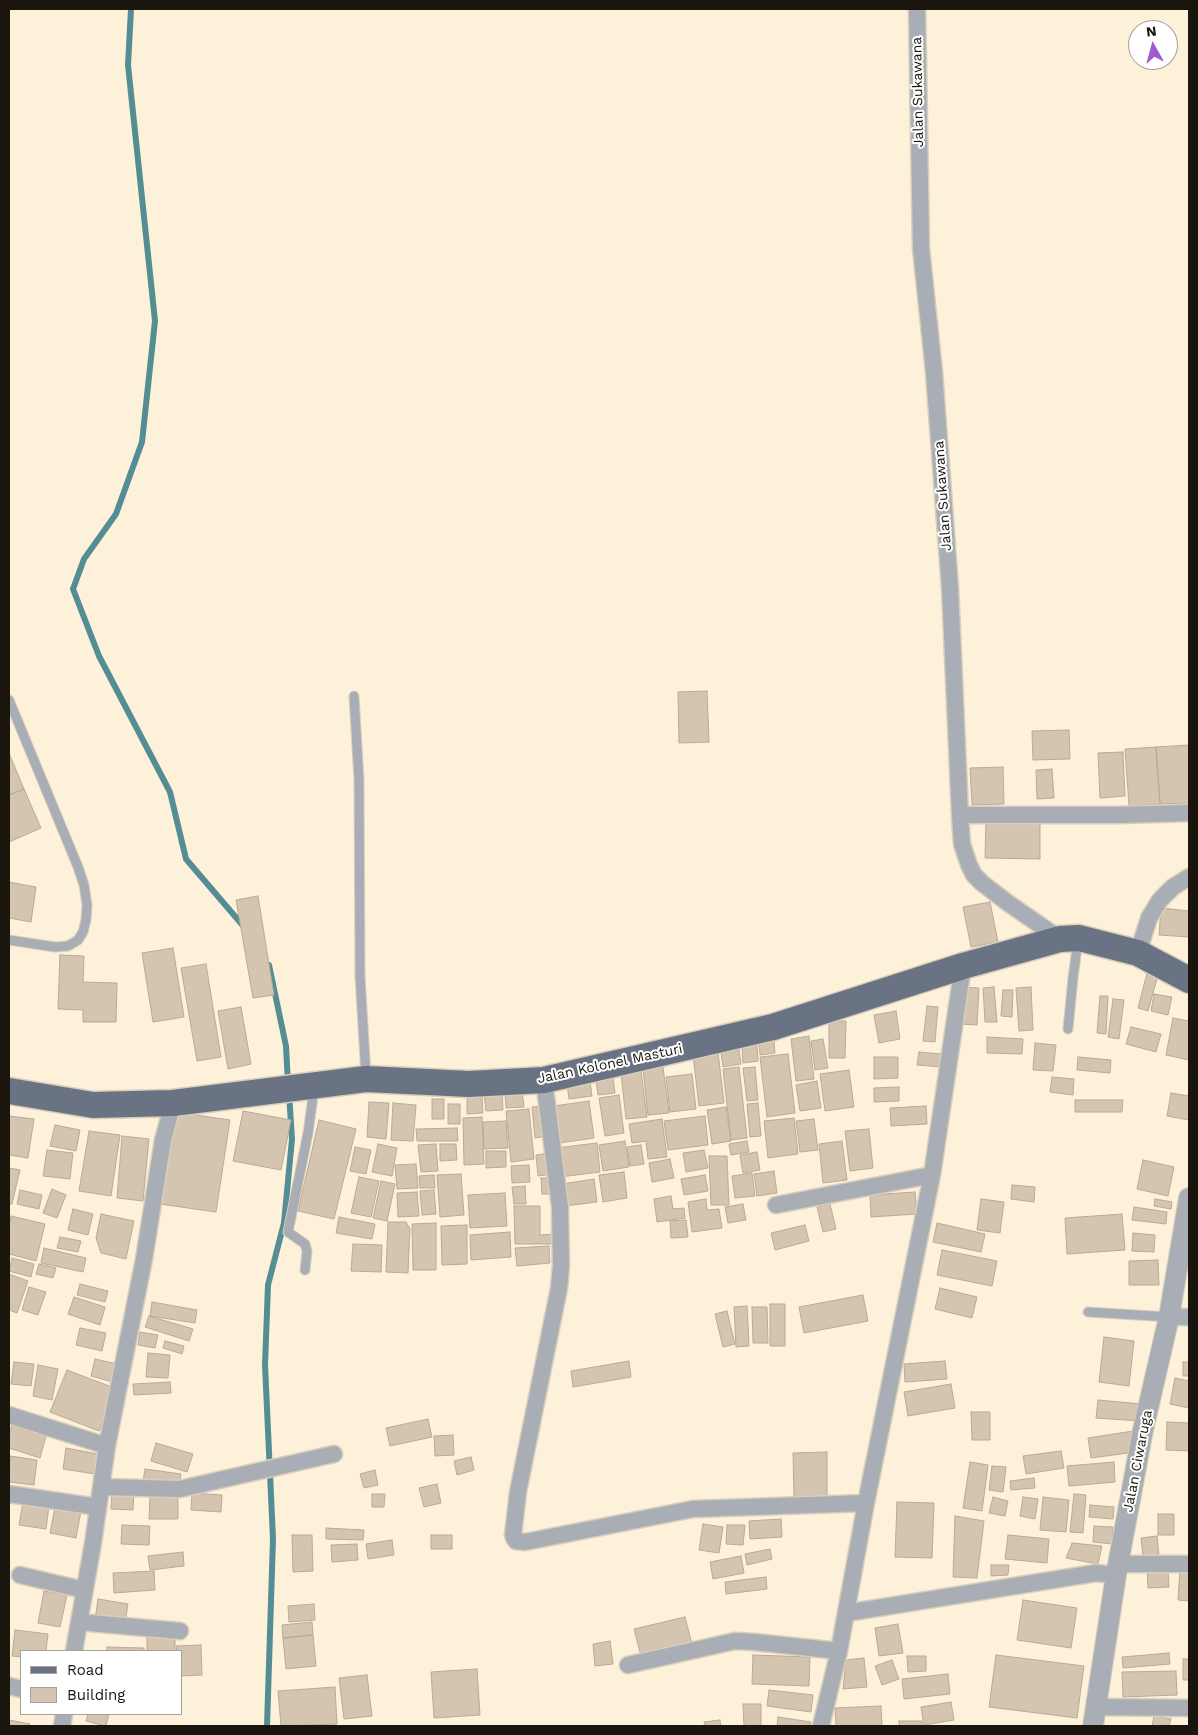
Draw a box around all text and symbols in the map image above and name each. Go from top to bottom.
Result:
north arrow [1128,20,1178,70]
text: N [1145,23,1157,40]
street label: Jalan Sukawana [909,37,927,147]
street label: Jalan Sukawana [931,440,955,552]
street label: Jalan Kolonel Masturi [536,1040,684,1088]
street label: Jalan Ciwaruga [1120,1408,1156,1514]
legend [20,1650,182,1715]
text: Road [67,1661,104,1679]
text: Building [67,1686,125,1704]

